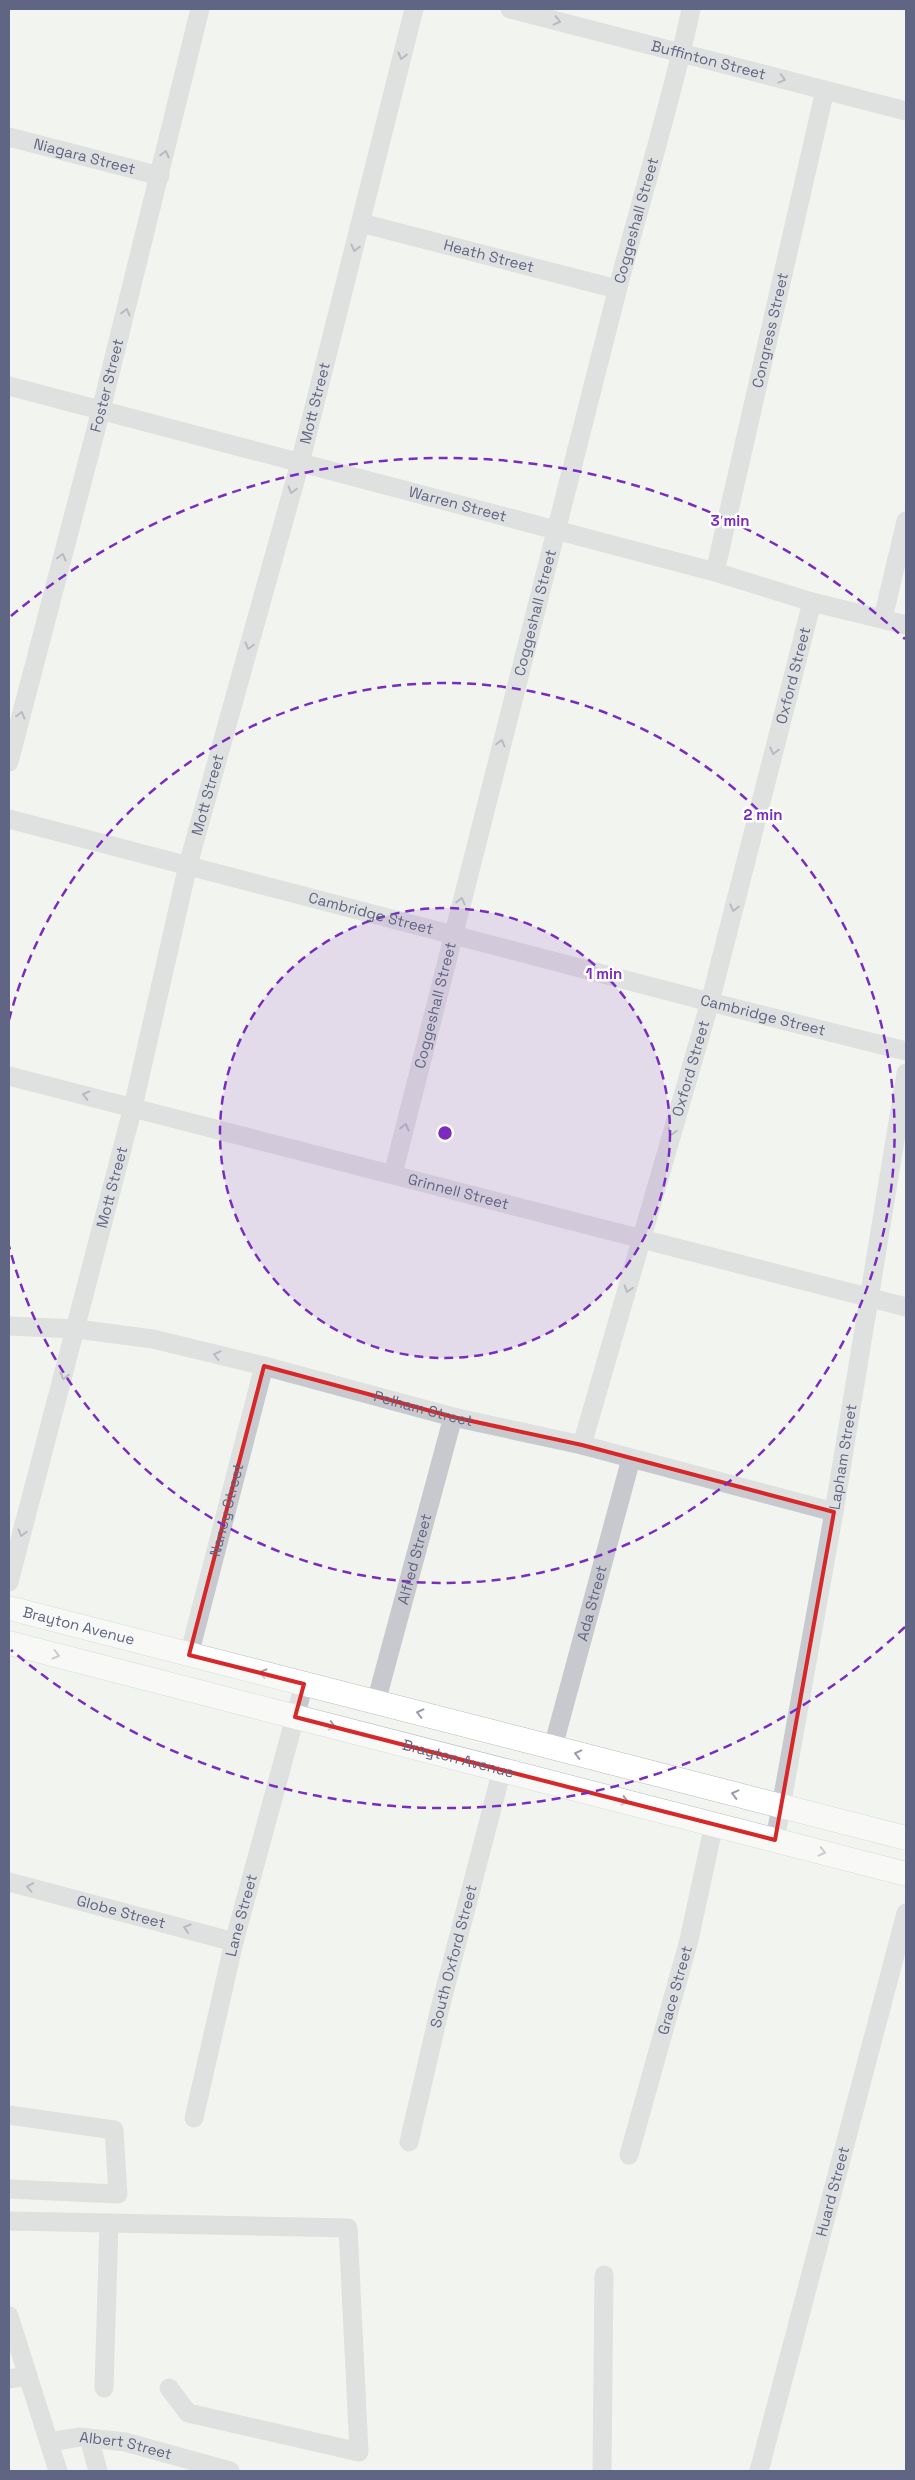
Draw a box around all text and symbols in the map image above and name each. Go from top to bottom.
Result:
one-way arrow [553,15,562,26]
street label: Buffinton Street [649,36,768,84]
one-way arrow [397,52,408,61]
one-way arrow [778,73,787,84]
street label: Niagara Street [32,134,138,178]
one-way arrow [159,150,170,159]
street label: Coggeshall Street [609,155,662,286]
street label: Heath Street [442,235,536,276]
one-way arrow [350,243,361,252]
street label: Congress Street [747,271,792,390]
one-way arrow [120,308,131,317]
street label: Foster Street [86,336,127,434]
street label: Mott Street [295,360,334,446]
street label: Warren Street [407,482,509,526]
one-way arrow [287,485,298,494]
text: 3 min [711,511,749,530]
street label: Coggeshall Street [509,547,560,678]
one-way arrow [57,554,67,562]
street label: Oxford Street [771,625,814,726]
one-way arrow [244,642,254,650]
one-way arrow [15,710,26,719]
one-way arrow [495,739,506,748]
one-way arrow [769,746,780,755]
street label: Mott Street [187,752,228,838]
text: 2 min [744,805,782,824]
street label: Cambridge Street [307,888,435,938]
one-way arrow [455,896,466,905]
one-way arrow [729,904,740,913]
street label: Coggeshall Street [410,940,460,1070]
text: 1 min [586,964,622,983]
street label: Cambridge Street [698,990,828,1040]
street label: Oxford Street [667,1018,713,1119]
one-way arrow [81,1090,90,1101]
one-way arrow [399,1122,410,1131]
centre of rings [436,1124,454,1142]
one-way arrow [668,1128,678,1136]
street label: Mott Street [92,1144,131,1230]
street label: Grinnell Street [406,1169,511,1213]
one-way arrow [623,1284,633,1292]
one-way arrow [212,1350,221,1361]
one-way arrow [59,1371,70,1380]
street label: Pelham Street [372,1386,475,1430]
street label: Lapham Street [824,1402,861,1511]
street label: Nancy Street [205,1461,247,1558]
street label: Alfred Street [393,1511,436,1607]
one-way arrow [17,1528,28,1537]
street label: Ada Street [572,1563,611,1643]
street label: Brayton Avenue [21,1602,137,1649]
one-way arrow [51,1650,59,1660]
one-way arrow [258,1668,267,1679]
one-way arrow [417,1709,425,1719]
one-way arrow [328,1720,336,1731]
street label: Brayton Avenue [401,1735,517,1782]
one-way arrow [573,1749,582,1760]
one-way arrow [731,1789,740,1800]
one-way arrow [620,1796,629,1806]
one-way arrow [818,1847,826,1857]
street label: Lane Street [221,1872,261,1958]
one-way arrow [25,1882,34,1893]
street label: South Oxford Street [426,1883,481,2030]
street label: Globe Street [75,1890,168,1932]
one-way arrow [183,1924,192,1934]
street label: Grace Street [653,1944,696,2037]
street label: Huard Street [811,2144,853,2239]
street label: Albert Street [79,2427,174,2464]

